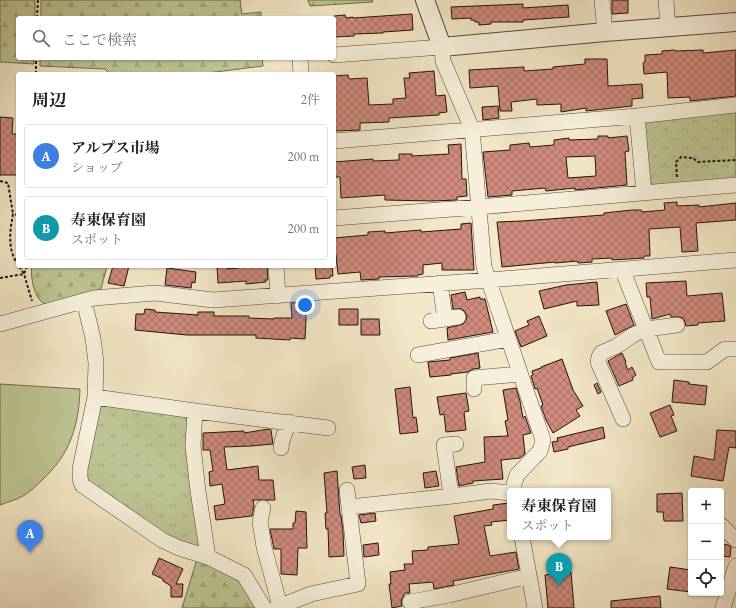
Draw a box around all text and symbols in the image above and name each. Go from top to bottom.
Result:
search box [16,16,336,60]
icon: search [30,27,52,49]
text: ここで検索 [62,30,137,49]
text: 周辺 [32,89,66,111]
text: 2件 [301,91,320,108]
text: アルプス市場 [71,138,160,157]
text: A [41,148,51,165]
text: 200 m [288,148,319,165]
text: ショップ [71,159,123,176]
text: 寿東保育園 [71,210,146,229]
text: B [42,220,50,237]
text: 200 m [288,220,319,237]
text: スポット [71,231,123,248]
your location [295,295,315,315]
popup [507,488,611,540]
map controls [688,488,724,596]
button: + [688,488,724,524]
text: 寿東保育園 [521,496,597,515]
text: スポット [521,517,574,534]
pin: A [17,520,43,553]
button: − [688,524,724,560]
pin: B [546,553,572,586]
button: locate [688,560,724,596]

